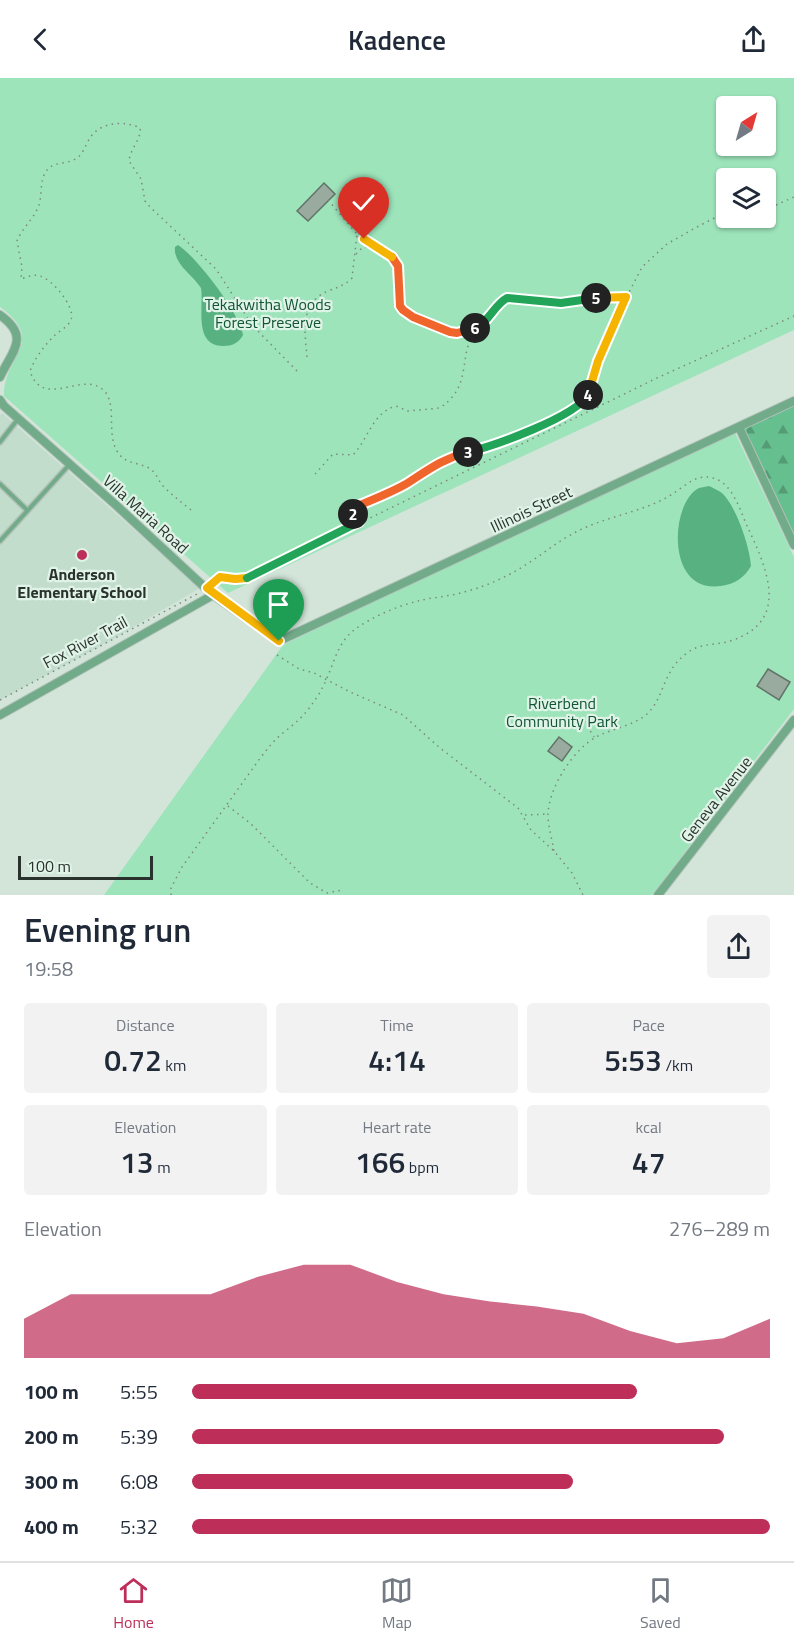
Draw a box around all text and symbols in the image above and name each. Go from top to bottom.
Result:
text: Kadence [348,19,446,60]
icon: back [24,23,57,56]
icon: share [737,23,770,56]
north arrow [716,96,776,156]
map controls [716,96,776,228]
button: layers [716,168,776,228]
pin [338,177,389,239]
icon: check [347,186,380,219]
pin: 5 [581,283,611,313]
text: 5 [592,286,600,310]
park label: Tekakwitha Woods Forest Preserve [205,292,331,334]
pin: 6 [460,313,490,343]
text: 6 [471,316,479,340]
pin: 4 [573,380,603,410]
text: 4 [584,383,592,407]
pin: 3 [453,437,483,467]
text: 3 [464,440,472,464]
street label: Villa Maria Road [98,469,194,559]
street label: Illinois Street [486,479,576,538]
pin: 2 [338,499,368,529]
text: 2 [349,502,357,526]
marker: Anderson Elementary School [75,548,89,562]
place label: Anderson Elementary School [17,562,147,604]
pin [253,579,304,641]
icon: arrive [262,588,295,621]
street label: Fox River Trail [38,610,132,674]
park label: Riverbend Community Park [506,691,618,733]
street label: Geneva Avenue [675,751,757,847]
scale bar [18,853,153,881]
text: 100 m [27,854,71,878]
text: Evening run [24,905,191,955]
button: share [707,915,770,978]
text: 19:58 [24,953,73,984]
text: Distance [116,1013,175,1037]
text: Time [380,1013,414,1037]
text: Pace [632,1013,665,1037]
text: 0.72 [104,1037,162,1083]
text: 4:14 [368,1037,426,1083]
text: 5:53 [604,1037,662,1083]
text: km [162,1053,186,1077]
text: /km [662,1053,693,1077]
text: Elevation [114,1115,176,1139]
text: Heart rate [363,1115,431,1139]
text: kcal [636,1115,662,1139]
text: 13 [120,1139,154,1185]
text: 166 [355,1139,405,1185]
text: 47 [632,1139,665,1185]
text: m [154,1155,171,1179]
text: bpm [405,1155,439,1179]
text: Elevation [24,1213,102,1244]
text: 276–289 m [669,1213,770,1244]
text: 100 m [24,1376,79,1407]
text: 5:55 [120,1376,158,1407]
text: 200 m [24,1421,79,1452]
text: 5:39 [120,1421,158,1452]
text: 300 m [24,1466,79,1497]
text: 6:08 [120,1466,158,1497]
text: 400 m [24,1511,79,1542]
text: 5:32 [120,1511,158,1542]
tab: Home [113,1574,154,1634]
tab: Map [380,1574,413,1634]
tab: Saved [640,1574,681,1634]

